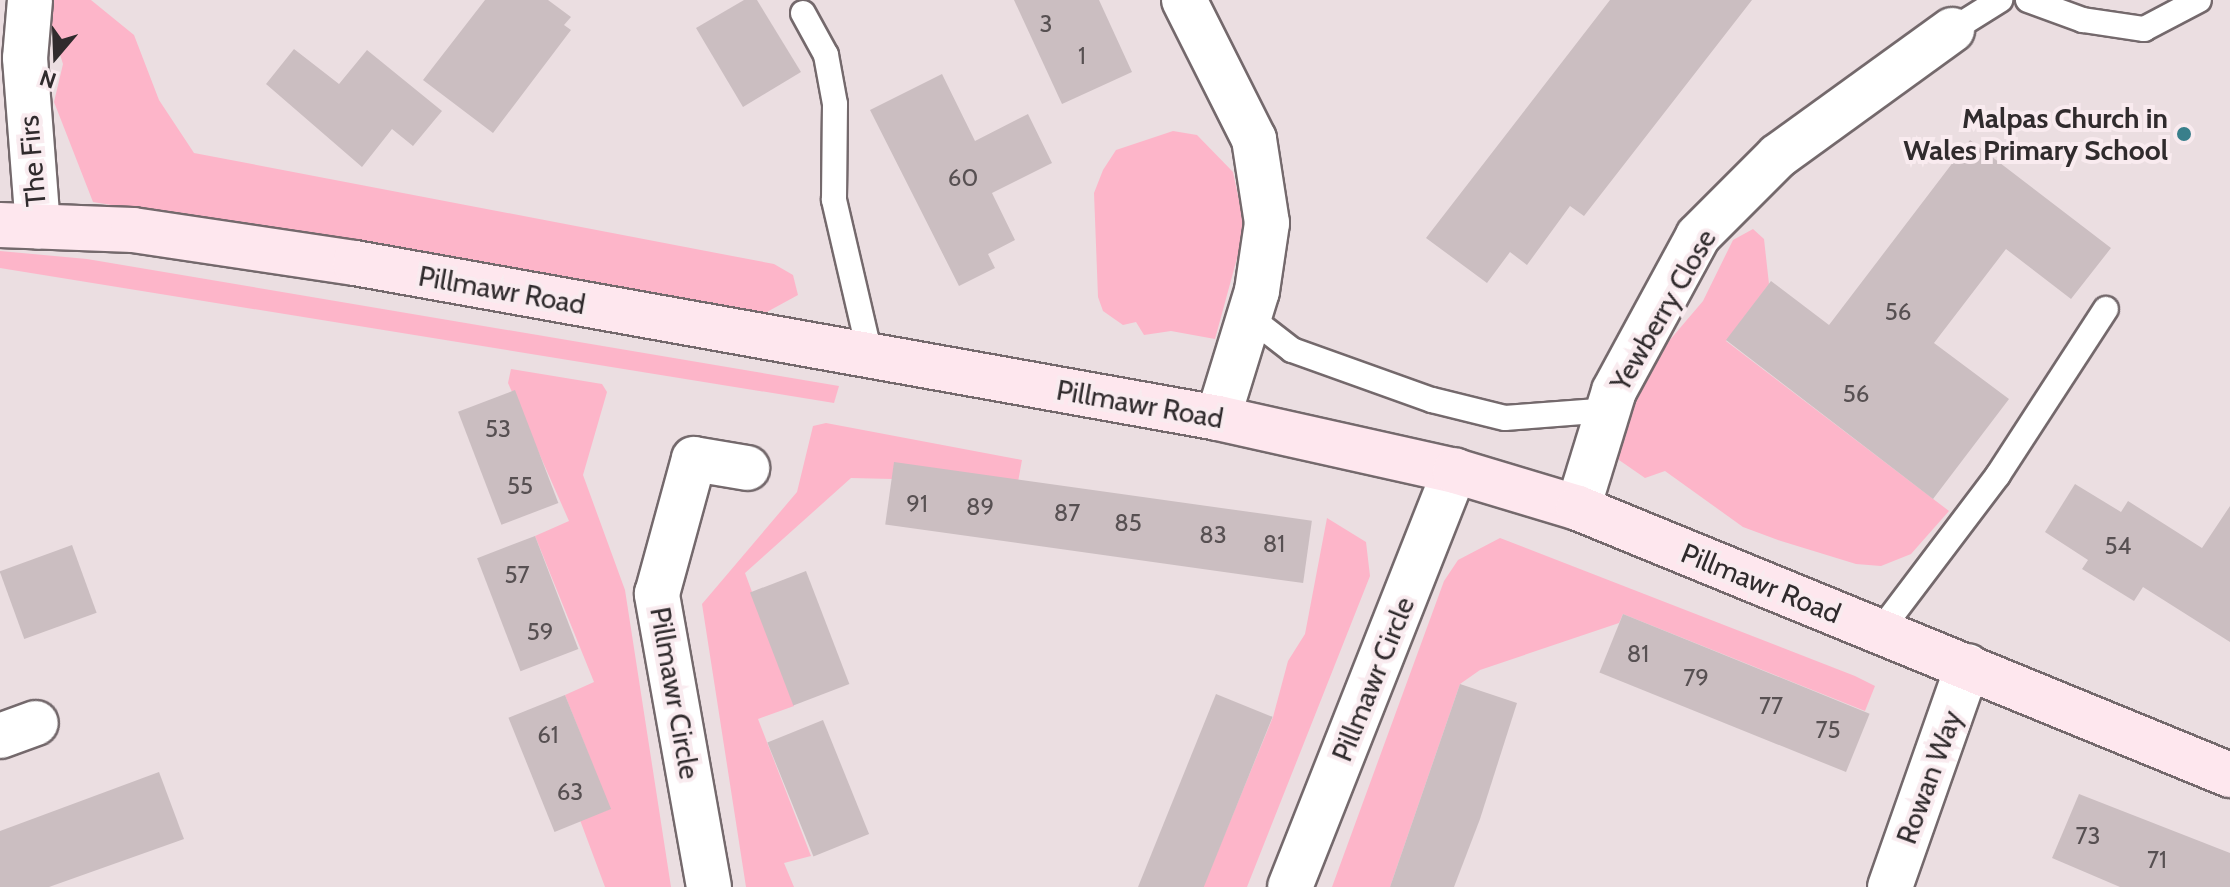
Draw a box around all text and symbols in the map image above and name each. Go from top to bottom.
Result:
house number: 3 [1040,10,1052,38]
north arrow [16,16,96,96]
house number: 1 [1078,42,1086,70]
text: N [36,64,60,94]
place label: Malpas Church in Wales Primary School [1903,101,2168,167]
street label: The Firs [11,114,53,208]
marker: Malpas Church in Wales Primary School [2175,125,2193,143]
house number: 60 [948,164,978,192]
street label: Yewberry Close [1603,223,1723,397]
street label: Pillmawr Road [416,259,588,321]
house number: 56 [1885,298,1911,326]
street label: Pillmawr Road [1054,373,1226,435]
house number: 56 [1843,380,1869,408]
house number: 53 [485,415,511,443]
house number: 55 [507,472,533,500]
house number: 91 [906,490,928,518]
house number: 89 [966,493,994,521]
house number: 87 [1054,499,1080,527]
house number: 85 [1114,509,1142,537]
house number: 83 [1199,521,1227,549]
house number: 81 [1263,530,1285,558]
house number: 54 [2105,532,2131,560]
street label: Pillmawr Road [1676,536,1846,630]
house number: 57 [504,561,530,589]
street label: Pillmawr Circle [1325,592,1421,766]
street label: Pillmawr Circle [643,604,707,782]
house number: 59 [527,618,553,646]
house number: 81 [1627,640,1649,668]
house number: 79 [1683,664,1709,692]
house number: 77 [1759,692,1783,720]
street label: Rowan Way [1889,706,1969,848]
house number: 75 [1815,716,1841,744]
house number: 61 [537,721,559,749]
house number: 63 [557,778,583,806]
house number: 73 [2075,822,2101,850]
house number: 71 [2147,846,2167,874]

